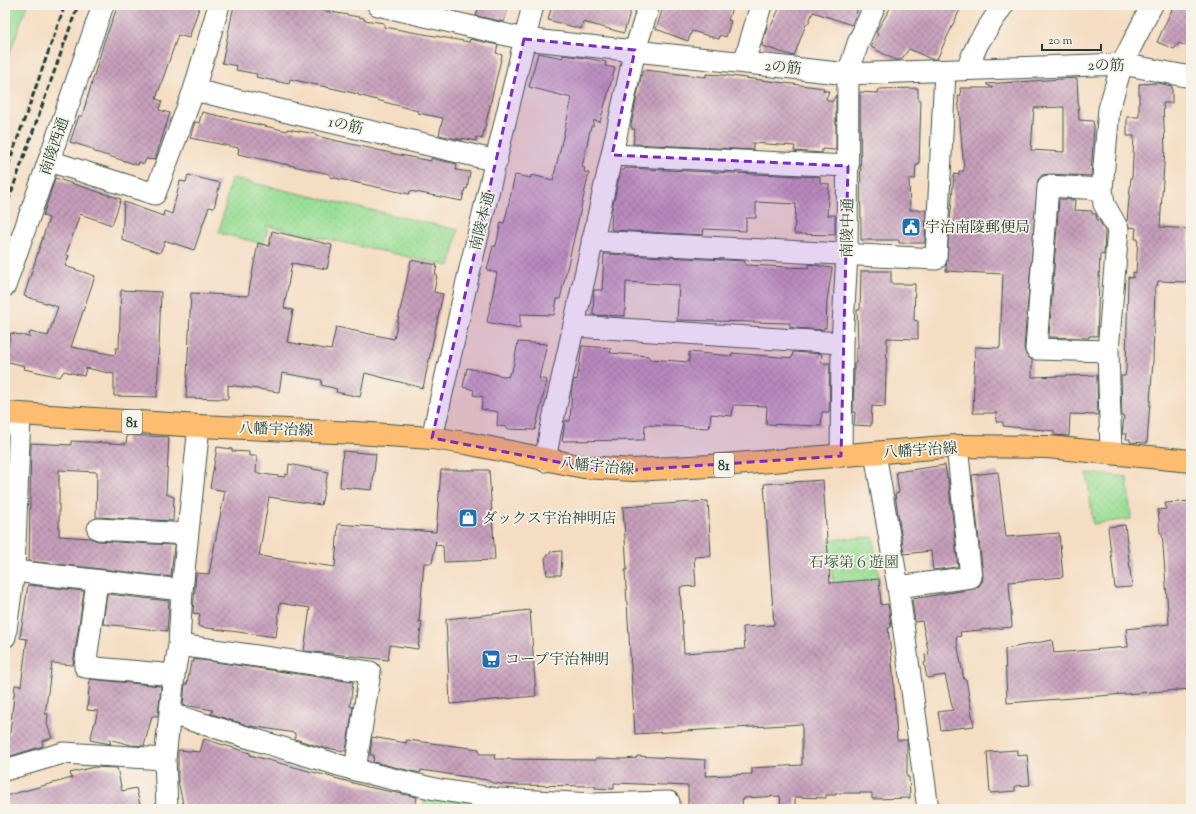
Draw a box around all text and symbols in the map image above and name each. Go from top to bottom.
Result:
scale bar [1042,26,1101,52]
text: 20 m [1048,32,1073,50]
street label: 2の筋 [763,56,802,81]
street label: 2の筋 [1087,56,1125,77]
street label: 1の筋 [326,112,365,141]
street label: 南陵西通 [36,115,75,178]
street label: 南陵本通 [466,190,501,253]
street label: 南陵中通 [837,198,860,258]
public building icon: 宇治南陵郵便局 [900,216,922,238]
place label: 宇治南陵郵便局 [925,218,1030,239]
road number: 81 [122,410,142,434]
street label: 八幡宇治線 [238,419,314,442]
street label: 八幡宇治線 [882,438,958,465]
road number: 81 [714,453,734,477]
street label: 八幡宇治線 [559,454,635,481]
shop icon: ダックス宇治神明店 [457,507,479,529]
place label: ダックス宇治神明店 [482,509,617,530]
park label: 石塚第６遊園 [809,553,899,574]
supermarket icon: コープ宇治神明 [480,648,502,670]
place label: コープ宇治神明 [505,650,609,671]

